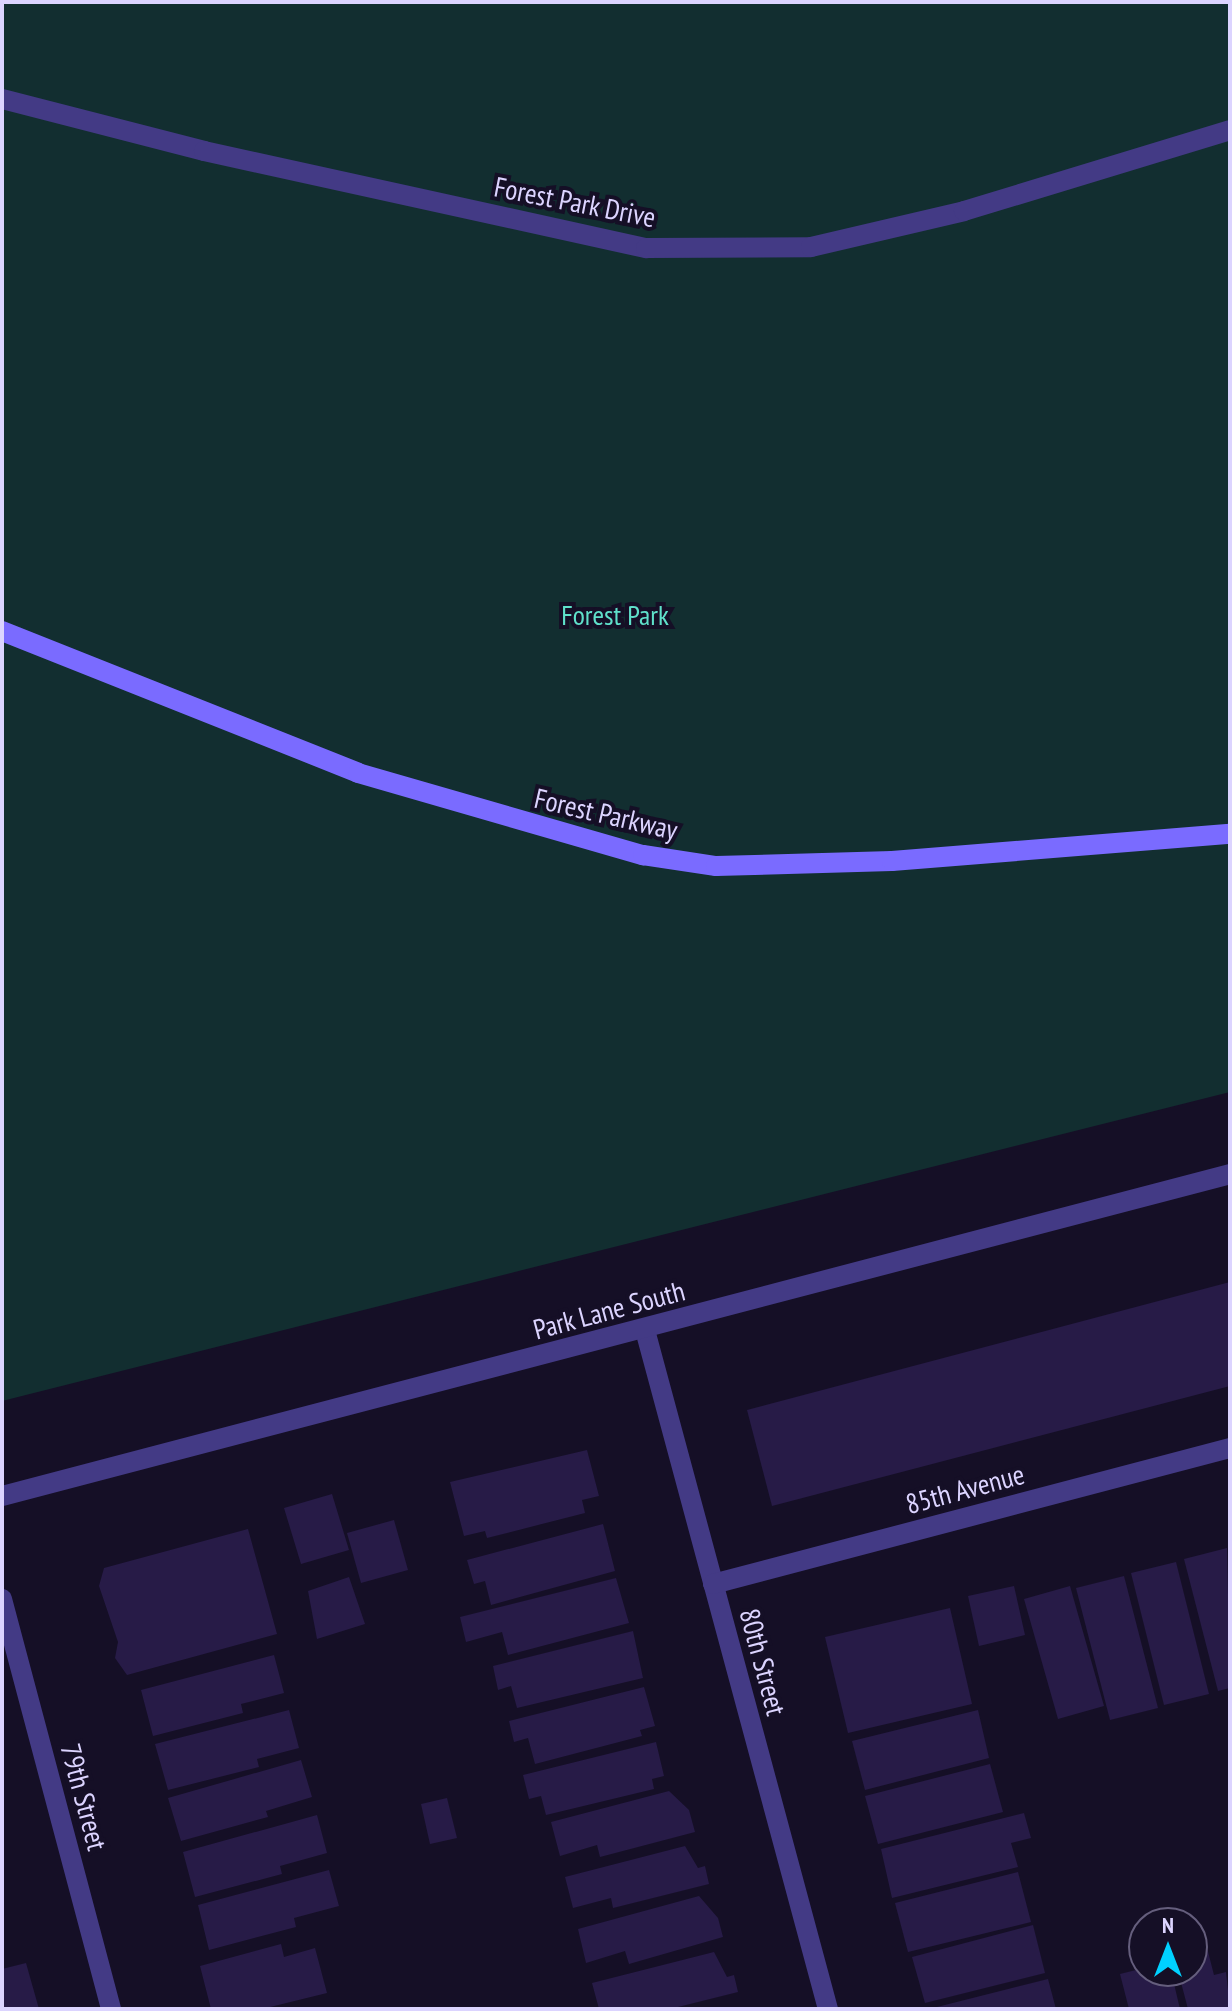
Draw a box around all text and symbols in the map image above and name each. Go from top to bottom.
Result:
street label: Forest Park Drive [491,170,659,234]
park label: Forest Park [561,598,669,632]
street label: Forest Parkway [531,781,681,847]
street label: Park Lane South [529,1274,689,1346]
street label: 85th Avenue [902,1457,1028,1521]
street label: 80th Street [733,1605,793,1719]
street label: 79th Street [54,1740,114,1854]
north arrow [1128,1907,1208,1987]
text: N [1162,1911,1174,1939]

